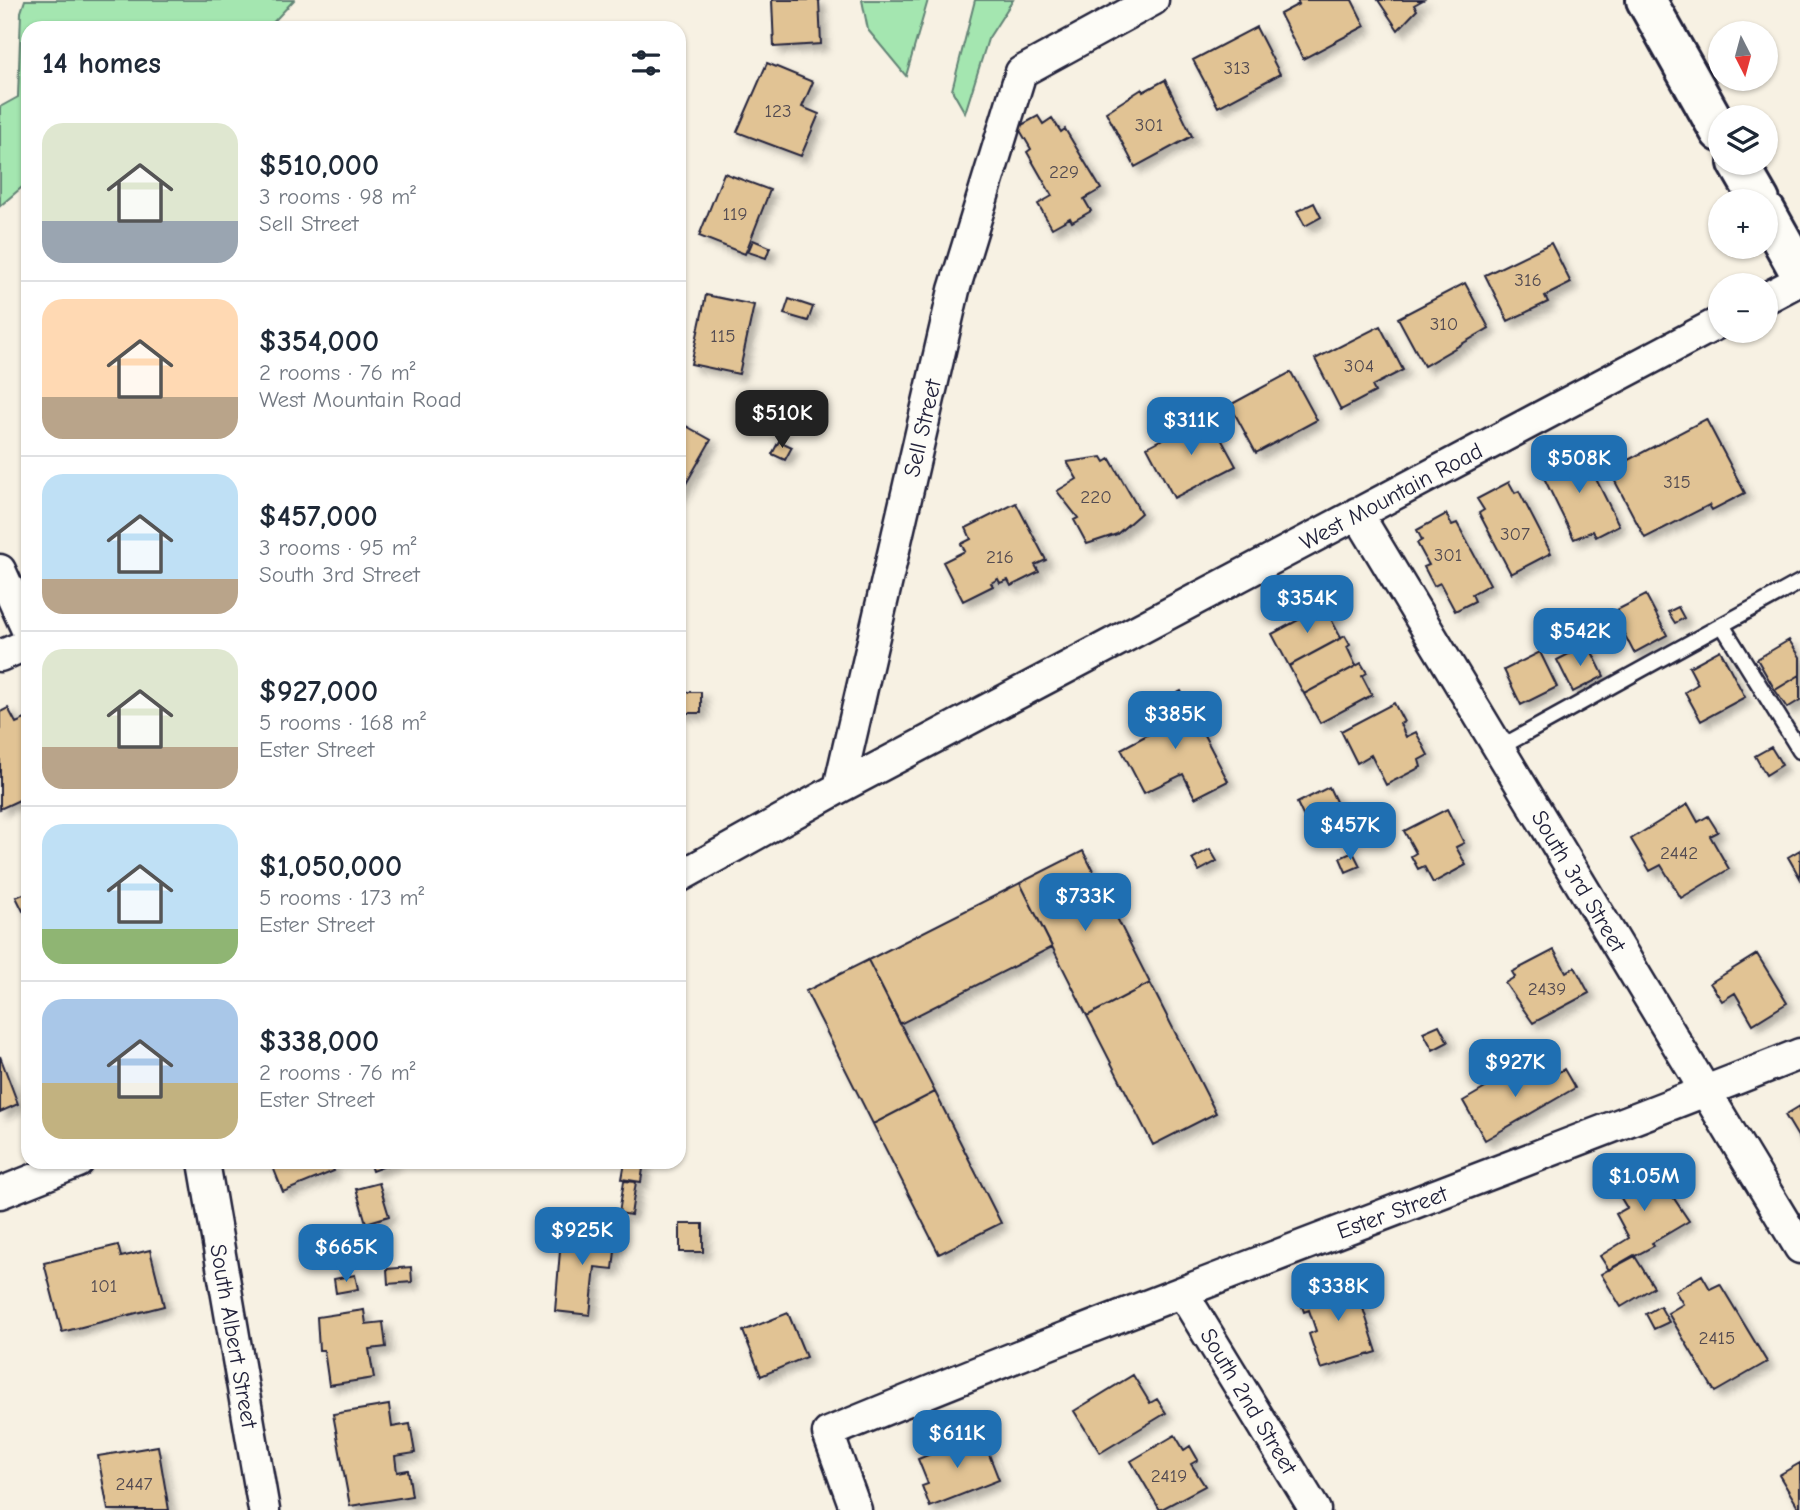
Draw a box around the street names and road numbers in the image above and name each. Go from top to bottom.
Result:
street label: Sell Street [898,375,947,480]
street label: West Mountain Road [1295,437,1487,556]
street label: South 3rd Street [1526,805,1632,958]
street label: Ester Street [1333,1180,1452,1245]
street label: South Albert Street [204,1242,263,1432]
street label: South 2nd Street [1194,1323,1303,1480]

